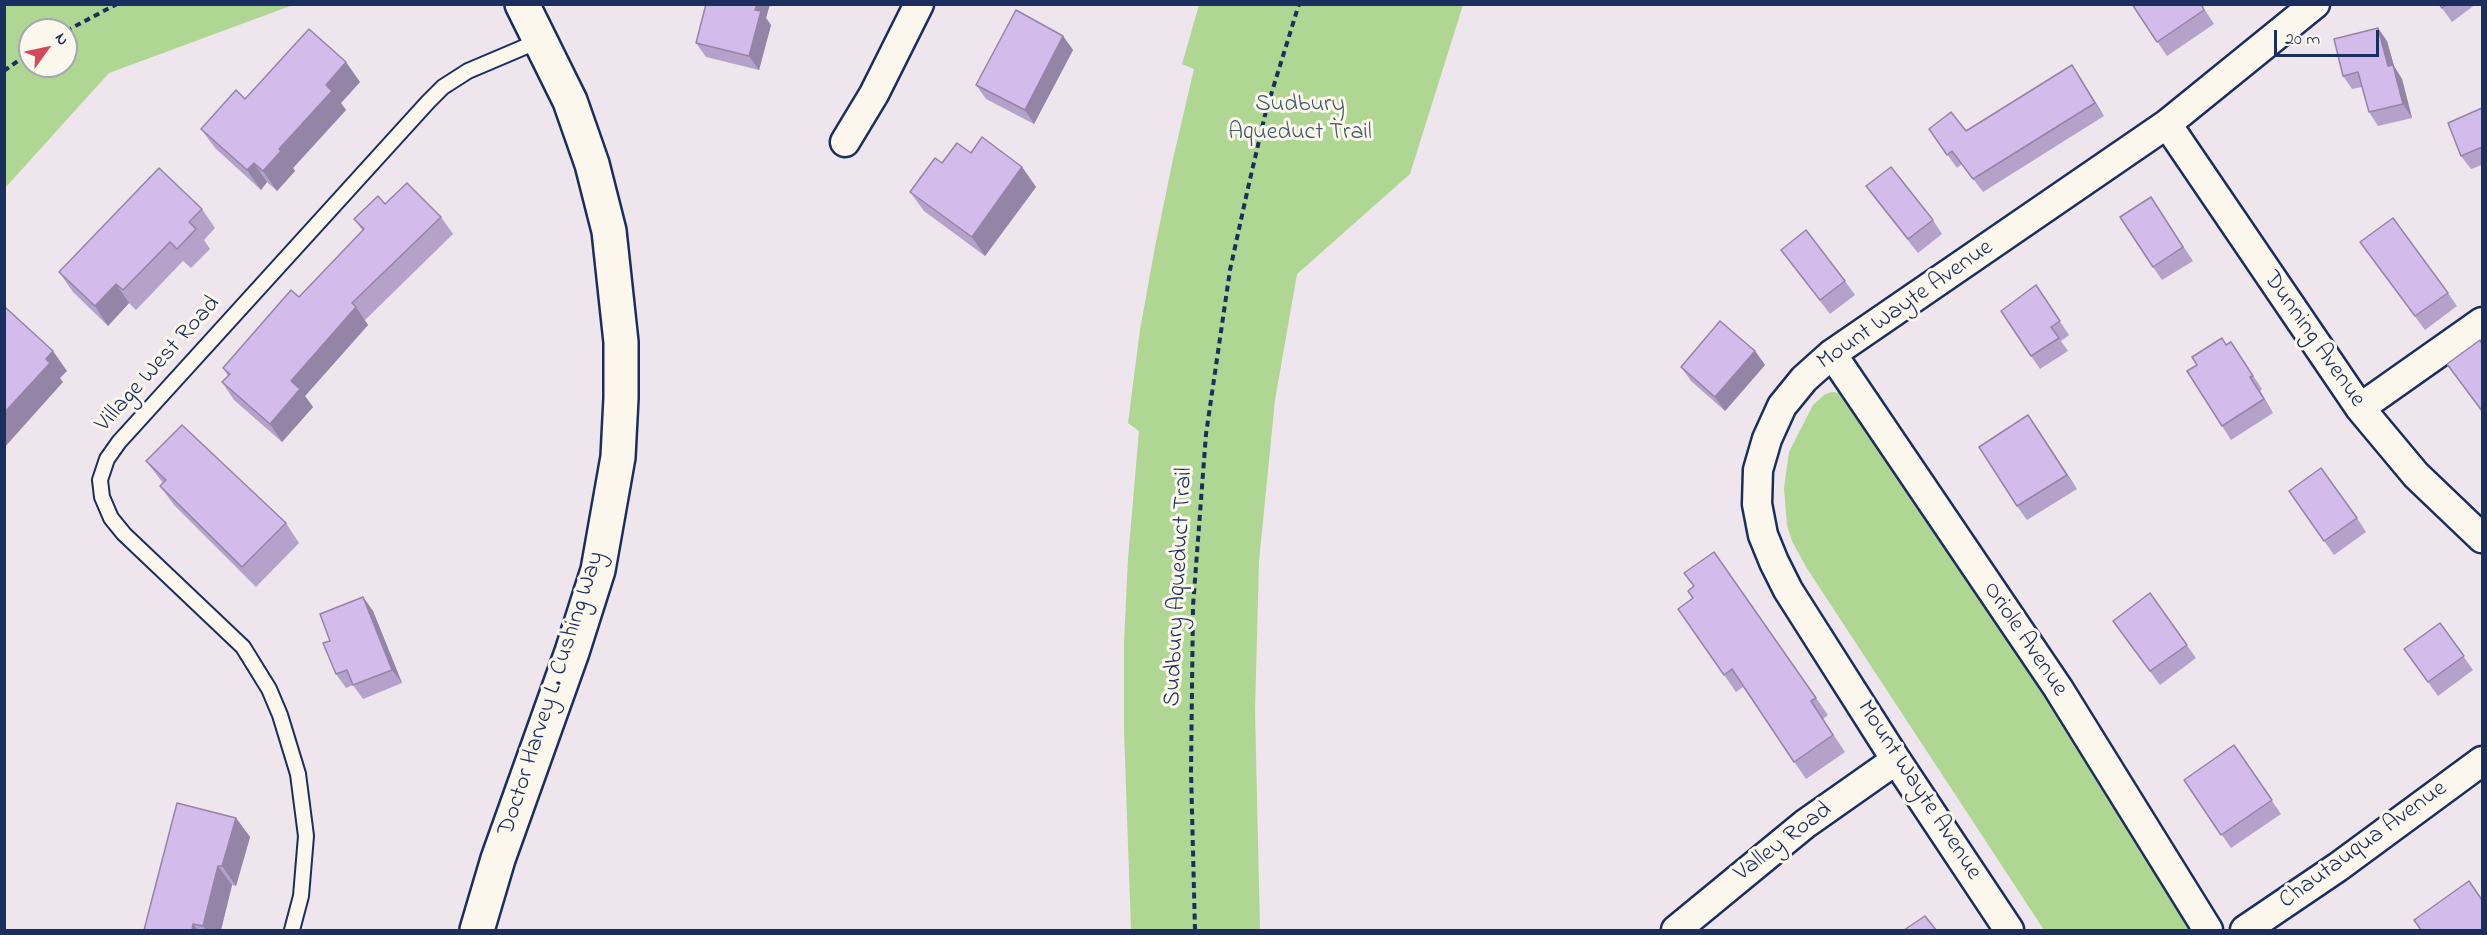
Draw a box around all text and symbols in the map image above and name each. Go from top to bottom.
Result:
north arrow [18,18,78,78]
scale bar [2277,18,2382,56]
text: 20 m [2285,27,2320,53]
text: N [48,28,74,50]
park label: Sudbury Aqueduct Trail [1228,92,1372,148]
street label: Mount Wayte Avenue [1813,235,1999,377]
street label: Dunning Avenue [2255,266,2371,414]
street label: Village West Road [90,291,228,439]
street label: Sudbury Aqueduct Trail [1159,467,1201,707]
street label: Doctor Harvey L. Cushing Way [493,548,613,840]
street label: Oriole Avenue [1975,577,2073,703]
street label: Mount Wayte Avenue [1849,696,1987,886]
street label: Chautauqua Avenue [2275,776,2453,916]
street label: Valley Road [1730,797,1838,889]

